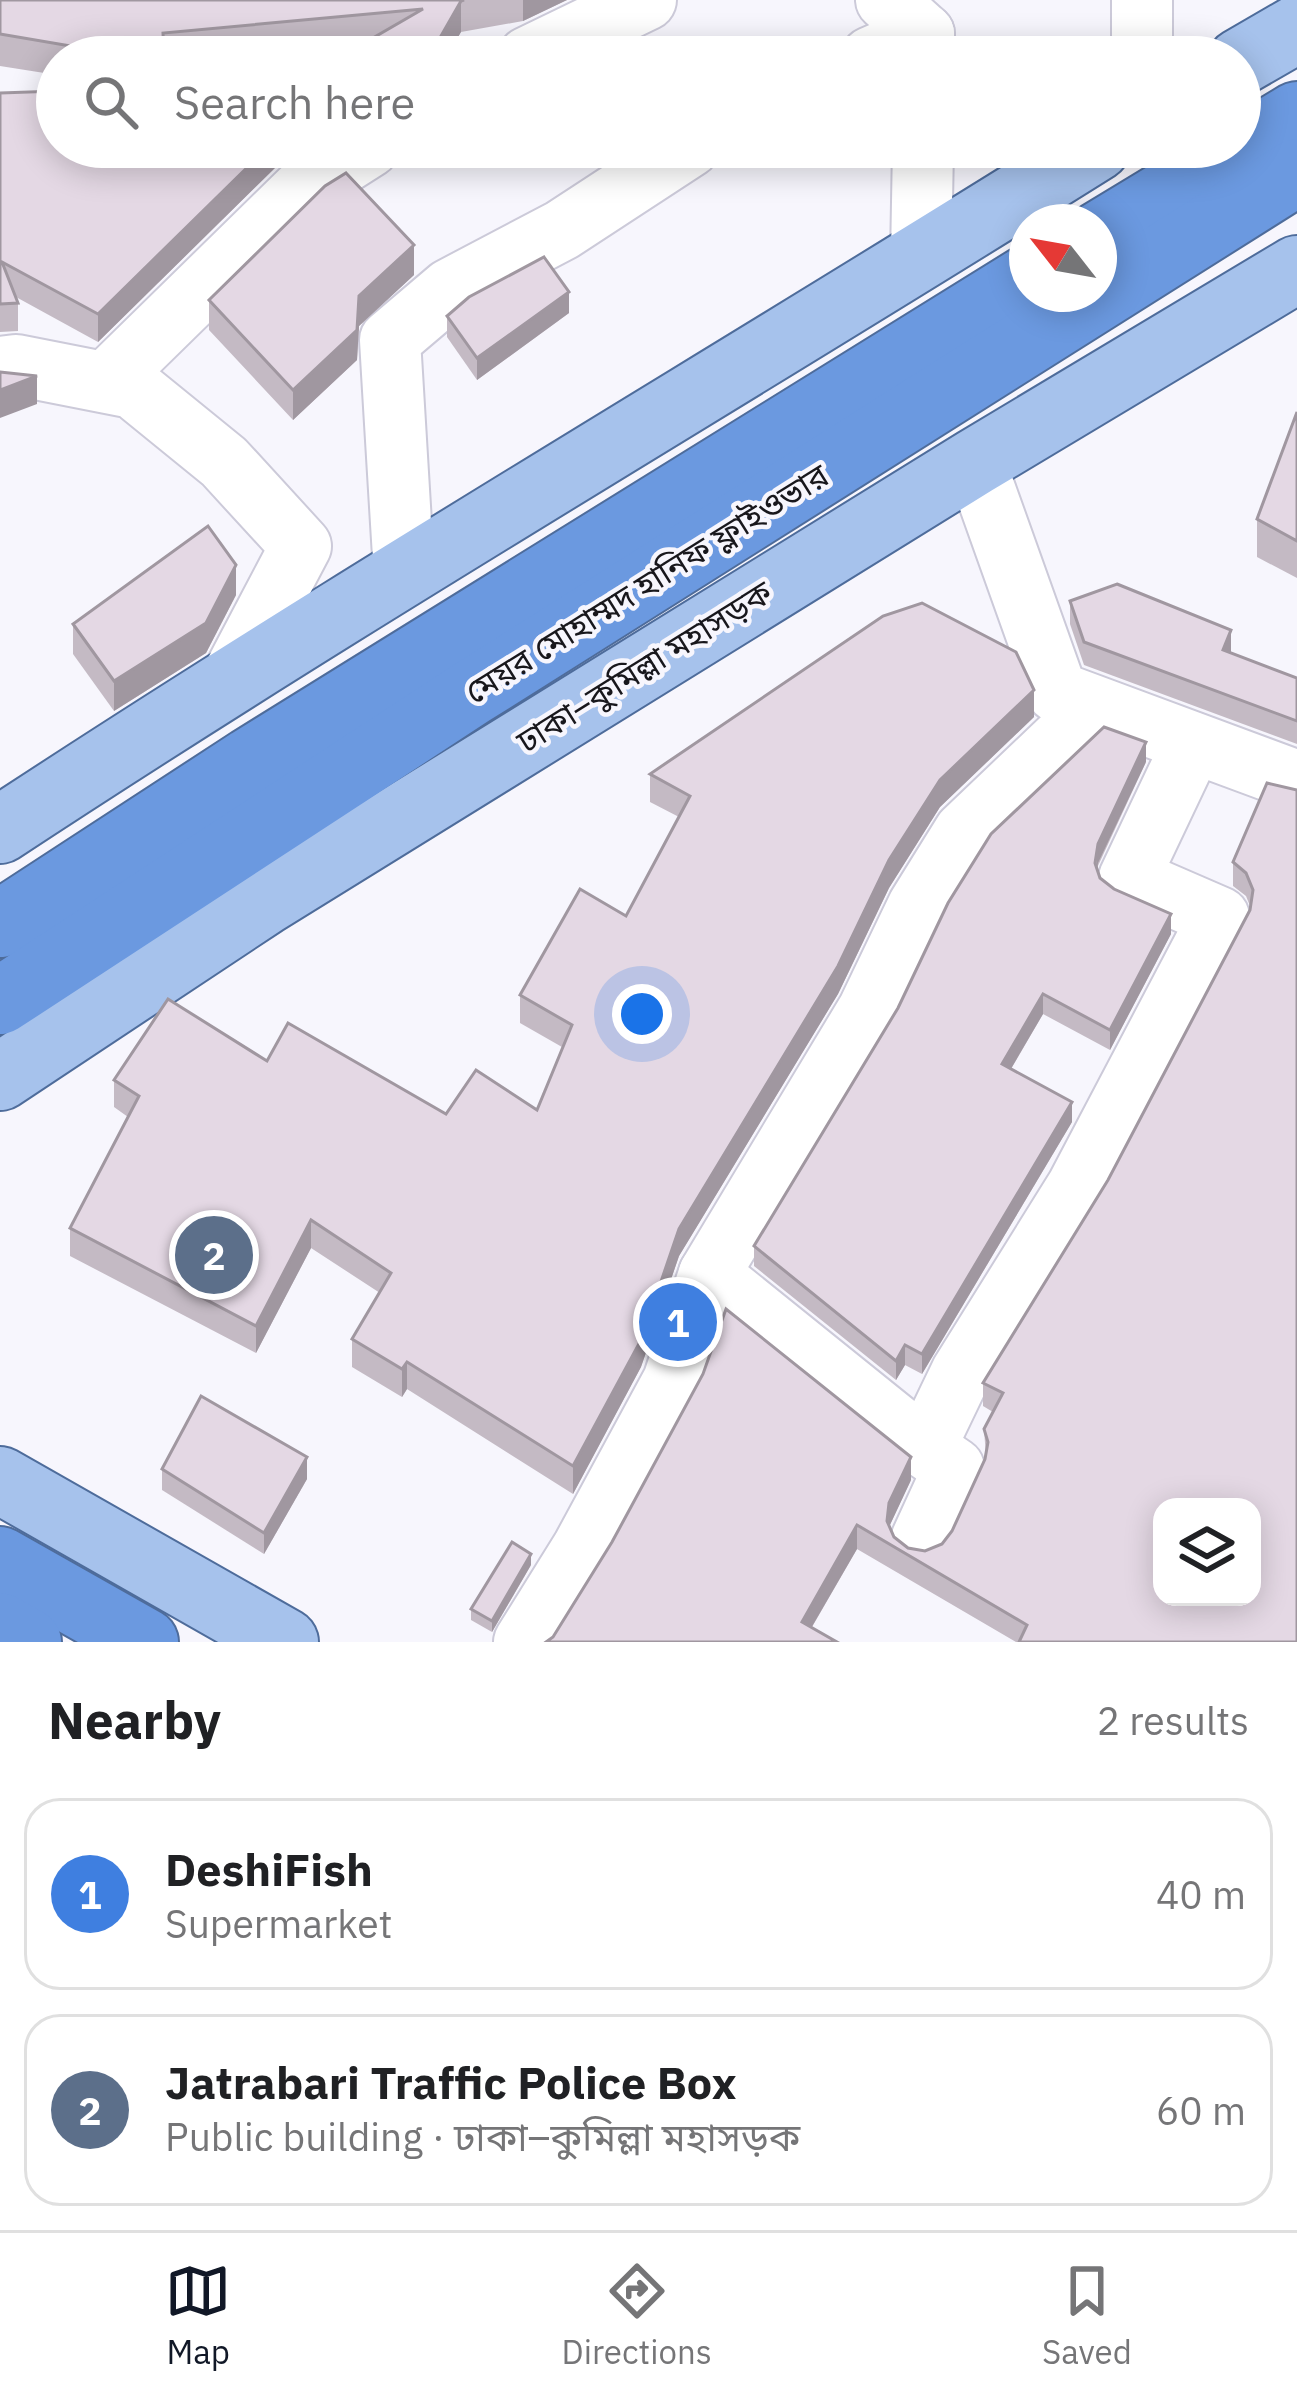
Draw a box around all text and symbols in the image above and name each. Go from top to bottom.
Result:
search box [36,36,1261,168]
icon: search [78,69,144,135]
text: Search here [174,73,415,131]
north arrow [1009,204,1117,312]
street label: মেয়র মোহাম্মদ হানিফ ফ্লাইওভার [456,453,836,713]
street label: ঢাকা–কুমিল্লা মহাসড়ক [507,570,780,762]
your location [612,984,672,1044]
pin: 2 [175,1210,253,1300]
pin: 1 [639,1277,717,1367]
map controls [1153,1498,1261,1606]
button: layers [1153,1498,1261,1606]
text: Nearby [48,1687,221,1753]
text: 2 results [1097,1695,1249,1746]
text: DeshiFish [165,1840,373,1898]
text: 1 [78,1869,102,1920]
text: 40 m [1156,1869,1246,1920]
text: Supermarket [165,1898,392,1949]
text: Jatrabari Traffic Police Box [165,2053,737,2111]
text: 2 [78,2085,102,2136]
text: 60 m [1156,2085,1246,2136]
text: Public building · ঢাকা–কুমিল্লা মহাসড়ক [165,2111,800,2162]
tab: Map [165,2258,231,2373]
tab: Directions [562,2258,712,2373]
tab: Saved [1042,2258,1132,2373]

